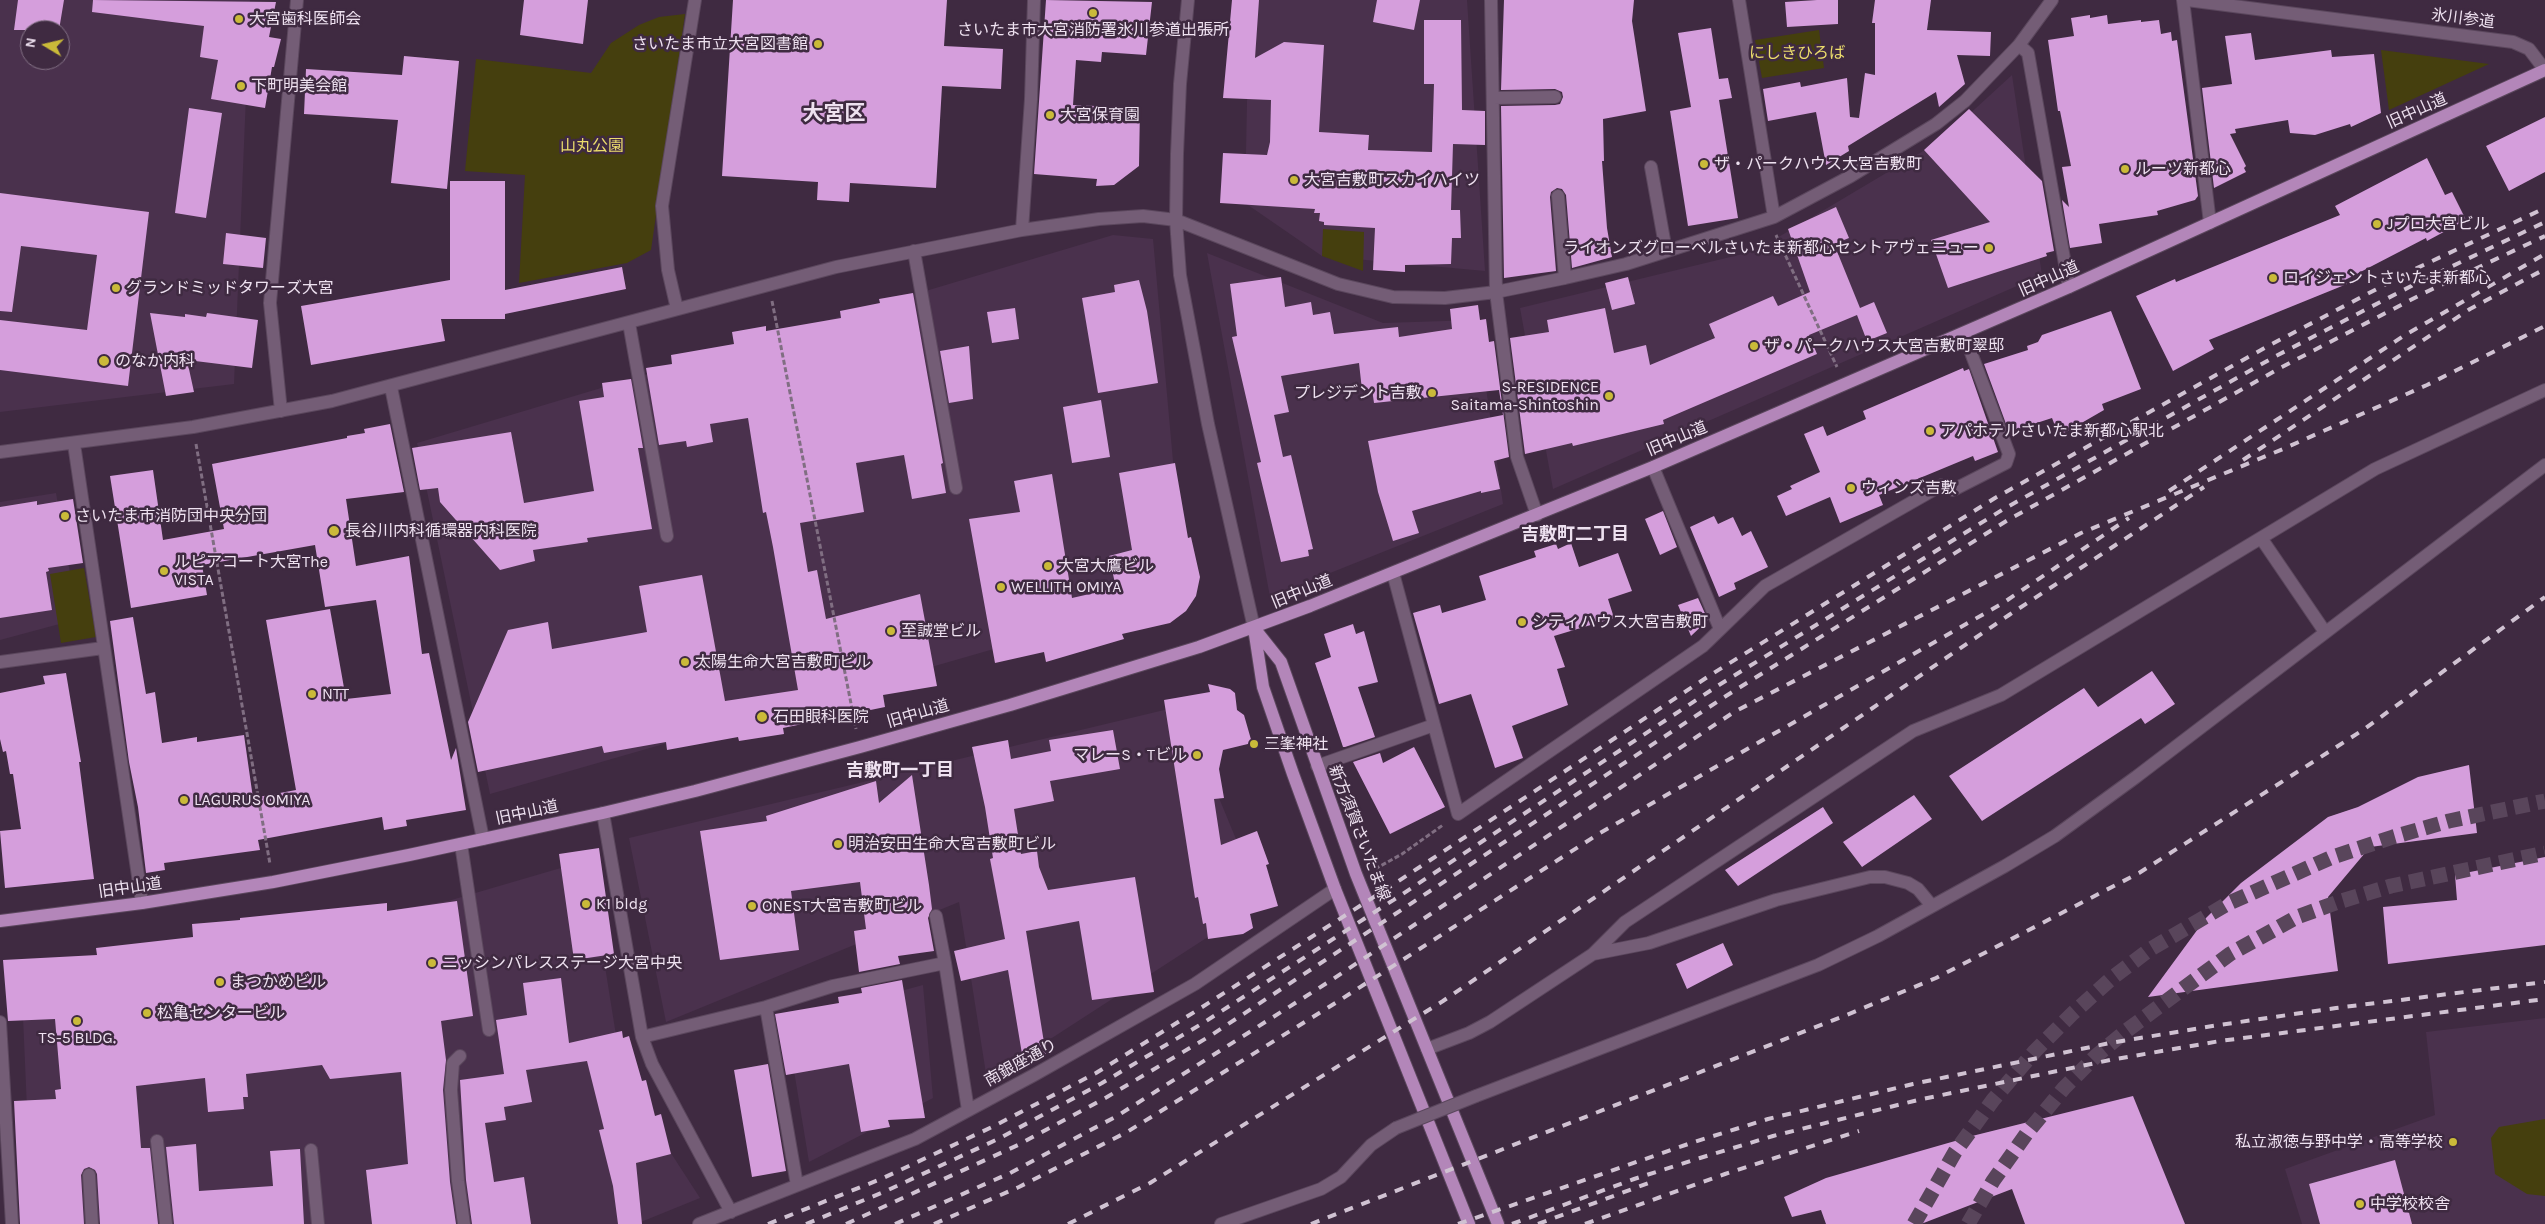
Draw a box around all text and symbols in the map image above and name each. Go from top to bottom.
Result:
street label: 氷川参道 [2430,6,2496,32]
marker: さいたま市大宮消防署氷川参道出張所 [1087,7,1099,19]
place label: 大宮歯科医師会 [249,9,361,29]
marker: 大宮歯科医師会 [233,13,245,25]
north arrow [20,20,70,70]
place label: さいたま市大宮消防署氷川参道出張所 [957,20,1229,40]
place label: さいたま市立大宮図書館 [632,34,808,54]
text: N [21,36,40,49]
marker: さいたま市立大宮図書館 [812,38,824,50]
park label: にしきひろば [1749,43,1845,63]
place label: 下町明美会館 [251,76,347,96]
marker: 下町明美会館 [235,80,247,92]
street label: 旧中山道 [2384,89,2450,133]
district label: 大宮区 [803,101,865,127]
place label: 大宮保育園 [1060,105,1140,125]
marker: 大宮保育園 [1044,109,1056,121]
park label: 山丸公園 [560,136,624,156]
place label: ザ・パークハウス大宮吉敷町 [1714,154,1922,174]
marker: ザ・パークハウス大宮吉敷町 [1698,158,1710,170]
place label: ルーツ新都心 [2135,159,2231,179]
marker: ルーツ新都心 [2119,163,2131,175]
place label: 大宮吉敷町スカイハイツ [1304,170,1480,190]
marker: 大宮吉敷町スカイハイツ [1288,174,1300,186]
place label: Jプロ大宮ビル [2387,214,2489,234]
marker: Jプロ大宮ビル [2371,218,2383,230]
place label: ライオンズグローベルさいたま新都心セントアヴェニュー [1563,238,1979,258]
marker: ライオンズグローベルさいたま新都心セントアヴェニュー [1983,242,1995,254]
street label: 旧中山道 [2016,257,2082,301]
place label: ロイジェントさいたま新都心 [2283,268,2491,288]
marker: ロイジェントさいたま新都心 [2267,272,2279,284]
place label: グランドミッドタワーズ大宮 [126,278,334,298]
marker: グランドミッドタワーズ大宮 [110,282,122,294]
place label: ザ・パークハウス大宮吉敷町翠邸 [1764,336,2004,356]
marker: ザ・パークハウス大宮吉敷町翠邸 [1748,340,1760,352]
place label: のなか内科 [115,351,195,371]
marker: のなか内科 [97,354,111,368]
place label: S-RESIDENCE Saitama-Shintoshin [1451,377,1599,415]
place label: プレジデント吉敷 [1294,383,1422,403]
marker: プレジデント吉敷 [1426,387,1438,399]
marker: S-RESIDENCE Saitama-Shintoshin [1603,390,1615,402]
street label: 旧中山道 [1644,418,1710,460]
place label: アパホテルさいたま新都心駅北 [1940,421,2164,441]
marker: アパホテルさいたま新都心駅北 [1924,425,1936,437]
place label: ウィンズ吉敷 [1861,478,1957,498]
marker: ウィンズ吉敷 [1845,482,1857,494]
place label: さいたま市消防団中央分団 [75,506,267,526]
marker: さいたま市消防団中央分団 [59,510,71,522]
place label: 長谷川内科循環器内科医院 [345,521,537,541]
marker: 長谷川内科循環器内科医院 [327,524,341,538]
district label: 吉敷町二丁目 [1521,524,1629,546]
place label: ルピアコート大宮The VISTA [174,552,328,590]
place label: 大宮大鷹ビル [1058,556,1154,576]
marker: 大宮大鷹ビル [1042,560,1054,572]
marker: ルピアコート大宮The VISTA [158,565,170,577]
street label: 旧中山道 [1269,571,1335,613]
place label: WELLITH OMIYA [1011,577,1121,597]
marker: WELLITH OMIYA [995,581,1007,593]
place label: シティハウス大宮吉敷町 [1532,612,1708,632]
marker: シティハウス大宮吉敷町 [1516,616,1528,628]
place label: 至誠堂ビル [901,621,981,641]
marker: 至誠堂ビル [885,625,897,637]
place label: 太陽生命大宮吉敷町ビル [695,652,871,672]
marker: 太陽生命大宮吉敷町ビル [679,656,691,668]
place label: NTT [322,684,349,704]
marker: NTT [306,688,318,700]
street label: 旧中山道 [885,696,951,732]
place label: 石田眼科医院 [773,707,869,727]
marker: 石田眼科医院 [755,710,769,724]
place label: 三峯神社 [1264,734,1328,754]
marker: 三峯神社 [1248,738,1260,750]
place label: マレーS・Tビル [1073,745,1187,765]
marker: マレーS・Tビル [1191,749,1203,761]
district label: 吉敷町一丁目 [846,760,954,782]
street label: 新方須賀さいたま線 [1324,762,1394,904]
place label: LAGURUS OMIYA [194,790,310,810]
marker: LAGURUS OMIYA [178,794,190,806]
street label: 旧中山道 [494,797,560,829]
place label: 明治安田生命大宮吉敷町ビル [848,834,1056,854]
marker: 明治安田生命大宮吉敷町ビル [832,838,844,850]
street label: 旧中山道 [97,874,163,902]
place label: K1 bldg [596,894,647,914]
place label: ONEST大宮吉敷町ビル [762,896,922,916]
marker: K1 bldg [580,898,592,910]
marker: ONEST大宮吉敷町ビル [746,900,758,912]
place label: ニッシンパレスステージ大宮中央 [442,953,682,973]
marker: ニッシンパレスステージ大宮中央 [426,957,438,969]
place label: まつかめビル [230,972,326,992]
marker: まつかめビル [214,976,226,988]
place label: 松亀センタービル [157,1003,285,1023]
marker: 松亀センタービル [141,1007,153,1019]
marker: TS-5 BLDG. [71,1015,83,1027]
place label: TS-5 BLDG. [38,1028,116,1048]
street label: 南銀座通り [981,1035,1061,1091]
place label: 私立淑徳与野中学・高等学校 [2235,1132,2443,1152]
marker: 私立淑徳与野中学・高等学校 [2447,1136,2459,1148]
place label: 中学校校舎 [2370,1194,2450,1214]
marker: 中学校校舎 [2354,1198,2366,1210]

